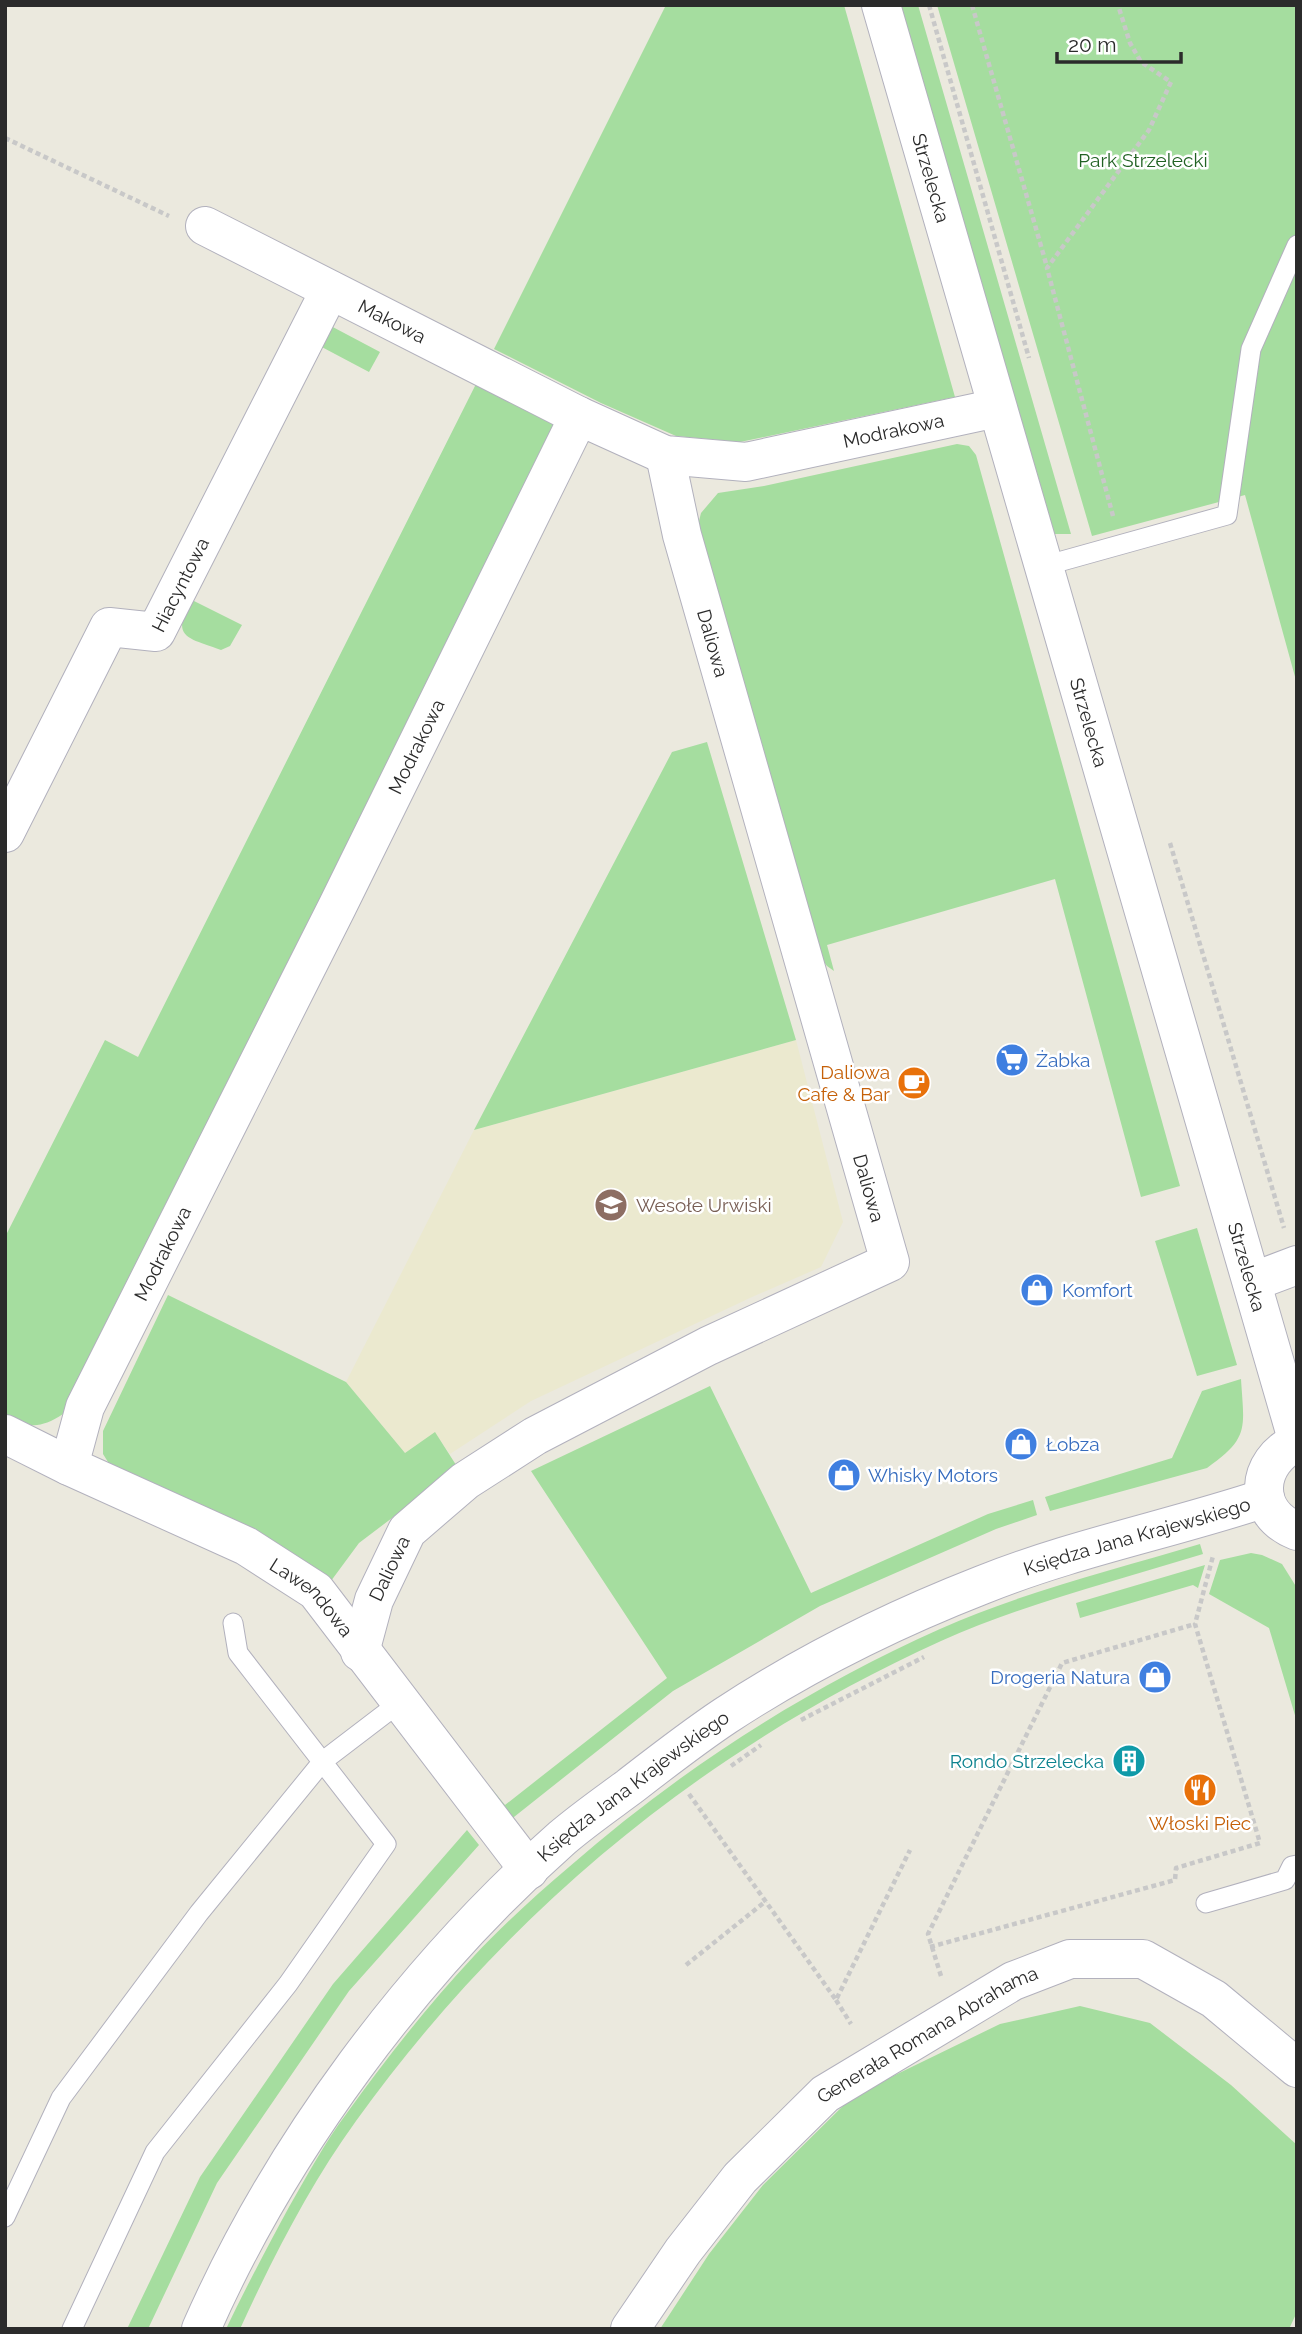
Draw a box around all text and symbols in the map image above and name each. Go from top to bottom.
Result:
scale bar [1057,21,1181,65]
text: 20 m [1068,32,1116,57]
street label: Strzelecka [908,131,955,225]
park label: Park Strzelecki [1078,149,1208,171]
street label: Makowa [355,295,430,347]
street label: Modrakowa [841,409,946,452]
street label: Hiacyntowa [147,534,213,636]
street label: Daliowa [693,606,733,680]
street label: Strzelecka [1066,675,1112,770]
street label: Modrakowa [384,696,449,797]
supermarket icon: Żabka [993,1041,1031,1079]
place label: Żabka [1036,1049,1090,1071]
place label: Daliowa Cafe & Bar [798,1061,890,1105]
cafe icon: Daliowa Cafe & Bar [895,1064,933,1102]
street label: Daliowa [849,1151,889,1225]
school or university icon: Wesołe Urwiski [592,1186,630,1224]
place label: Wesołe Urwiski [636,1194,772,1216]
street label: Modrakowa [129,1203,195,1304]
street label: Strzelecka [1224,1220,1270,1314]
shop icon: Komfort [1018,1271,1056,1309]
place label: Komfort [1062,1279,1133,1301]
shop icon: Łobza [1002,1425,1040,1463]
place label: Łobza [1046,1433,1100,1455]
shop icon: Whisky Motors [825,1456,863,1494]
place label: Whisky Motors [868,1464,998,1486]
street label: Księdza Jana Krajewskiego [1020,1492,1253,1580]
street label: Daliowa [364,1532,414,1604]
street label: Lawendowa [266,1553,358,1641]
shop icon: Drogeria Natura [1136,1658,1174,1696]
place label: Drogeria Natura [990,1666,1130,1688]
street label: Księdza Jana Krajewskiego [533,1706,733,1866]
building icon: Rondo Strzelecka [1110,1742,1148,1780]
place label: Rondo Strzelecka [950,1750,1104,1772]
restaurant icon: Włoski Piec [1181,1771,1219,1809]
place label: Włoski Piec [1149,1812,1251,1834]
street label: Generała Romana Abrahama [812,1962,1041,2107]

